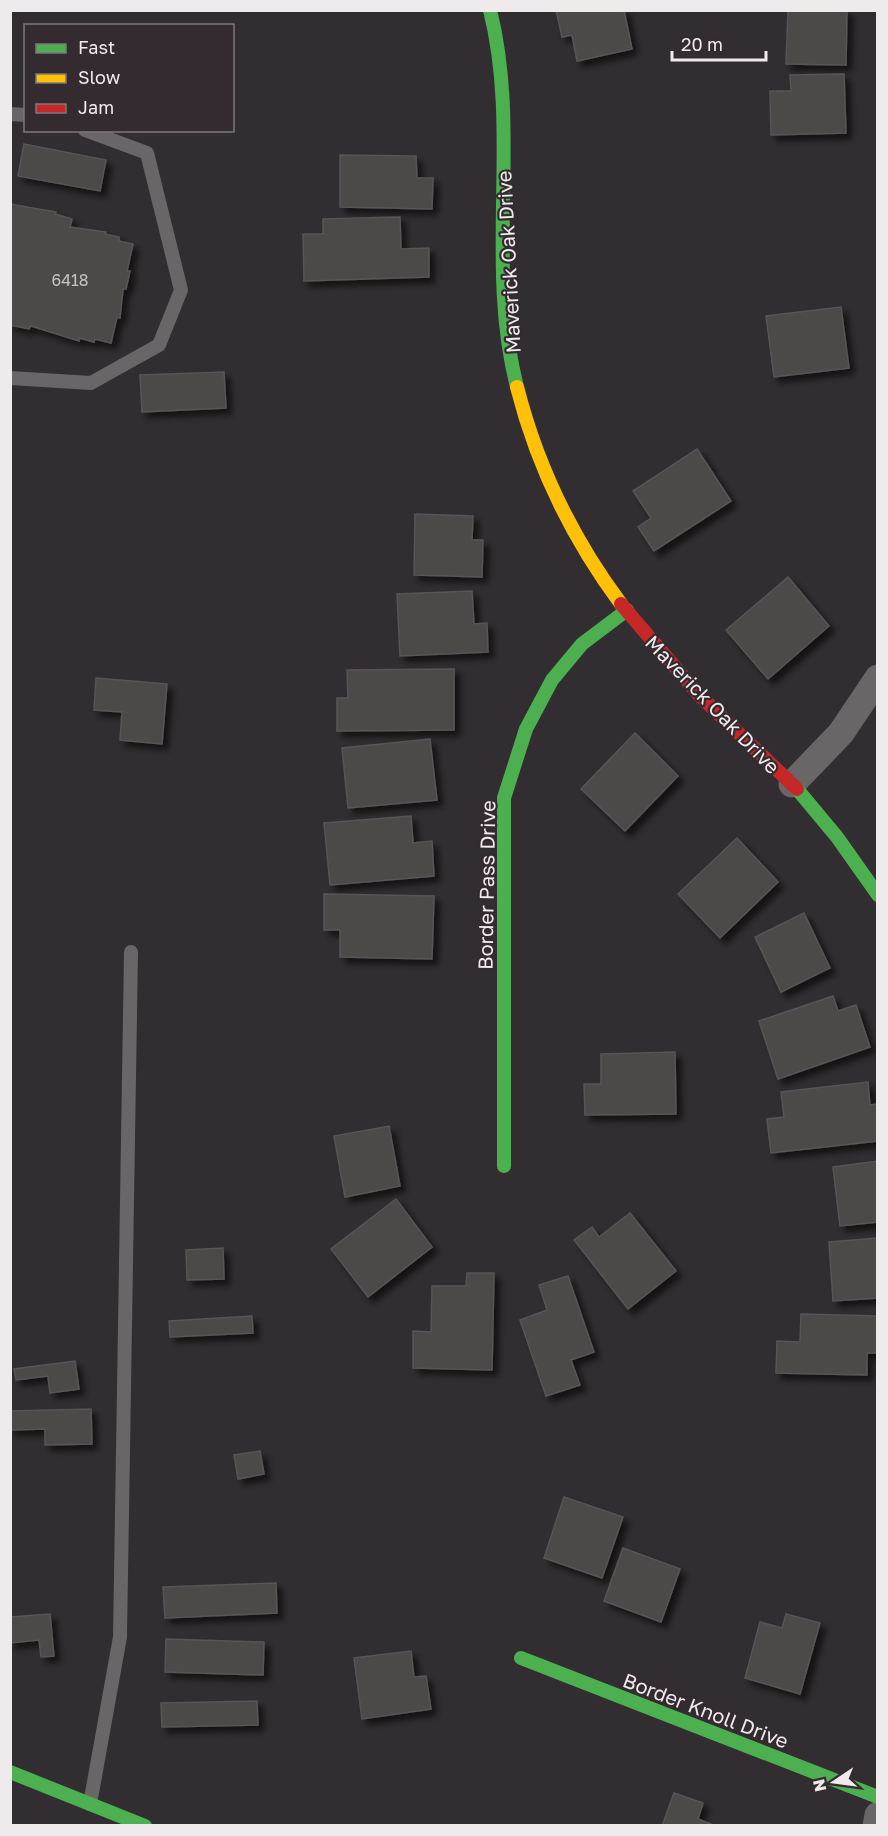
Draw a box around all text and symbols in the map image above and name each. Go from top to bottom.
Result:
legend [24,24,234,132]
scale bar [672,24,766,62]
text: 20 m [681,33,723,55]
text: Fast [78,36,115,58]
text: Slow [78,66,121,88]
text: Jam [78,96,114,118]
street label: Maverick Oak Drive [491,170,525,354]
house number: 6418 [52,270,88,290]
street label: Maverick Oak Drive [641,630,785,778]
street label: Border Pass Drive [473,800,499,970]
street label: Border Knoll Drive [620,1667,792,1753]
north arrow [804,1752,864,1812]
text: N [808,1777,830,1794]

